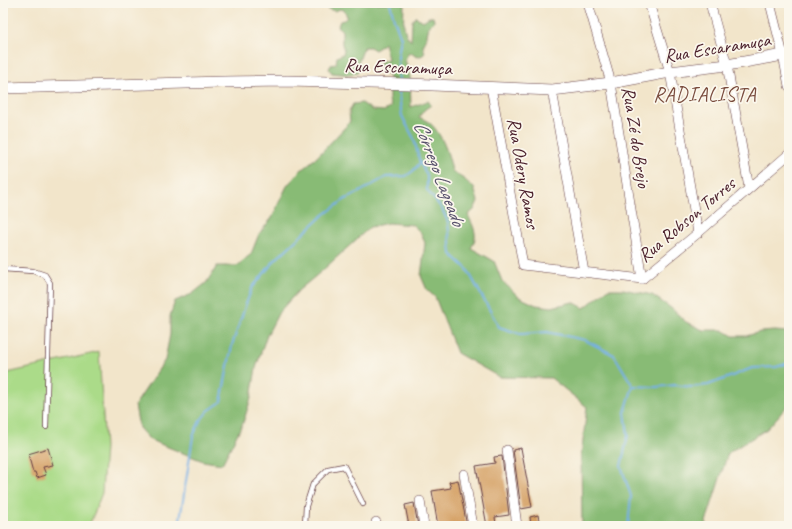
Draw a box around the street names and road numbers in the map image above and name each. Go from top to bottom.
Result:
street label: Rua Escaramuça [662,27,774,68]
street label: Rua Escaramuça [344,53,454,81]
street label: Rua Zé do Brejo [616,85,656,191]
street label: Rua Odery Ramos [501,116,545,232]
street label: Rua Robson Torres [633,171,741,267]

